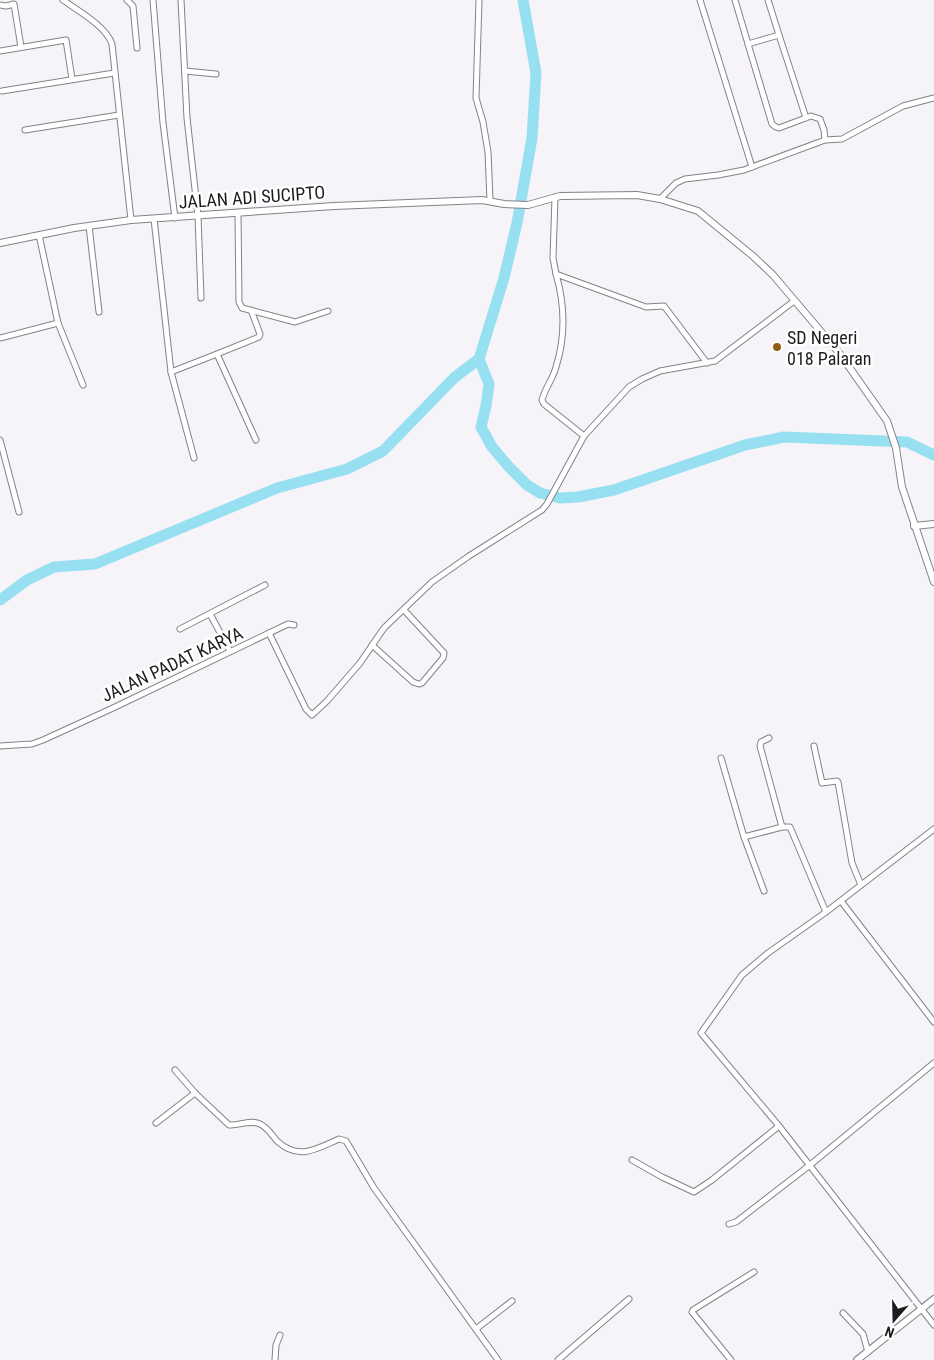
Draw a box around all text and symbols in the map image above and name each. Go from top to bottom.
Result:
street label: JALAN ADI SUCIPTO [178,181,326,213]
place label: SD Negeri 018 Palaran [787,327,872,369]
marker: SD Negeri 018 Palaran [771,341,783,353]
street label: JALAN PADAT KARYA [98,622,246,706]
north arrow [869,1295,919,1345]
text: N [883,1323,896,1341]

